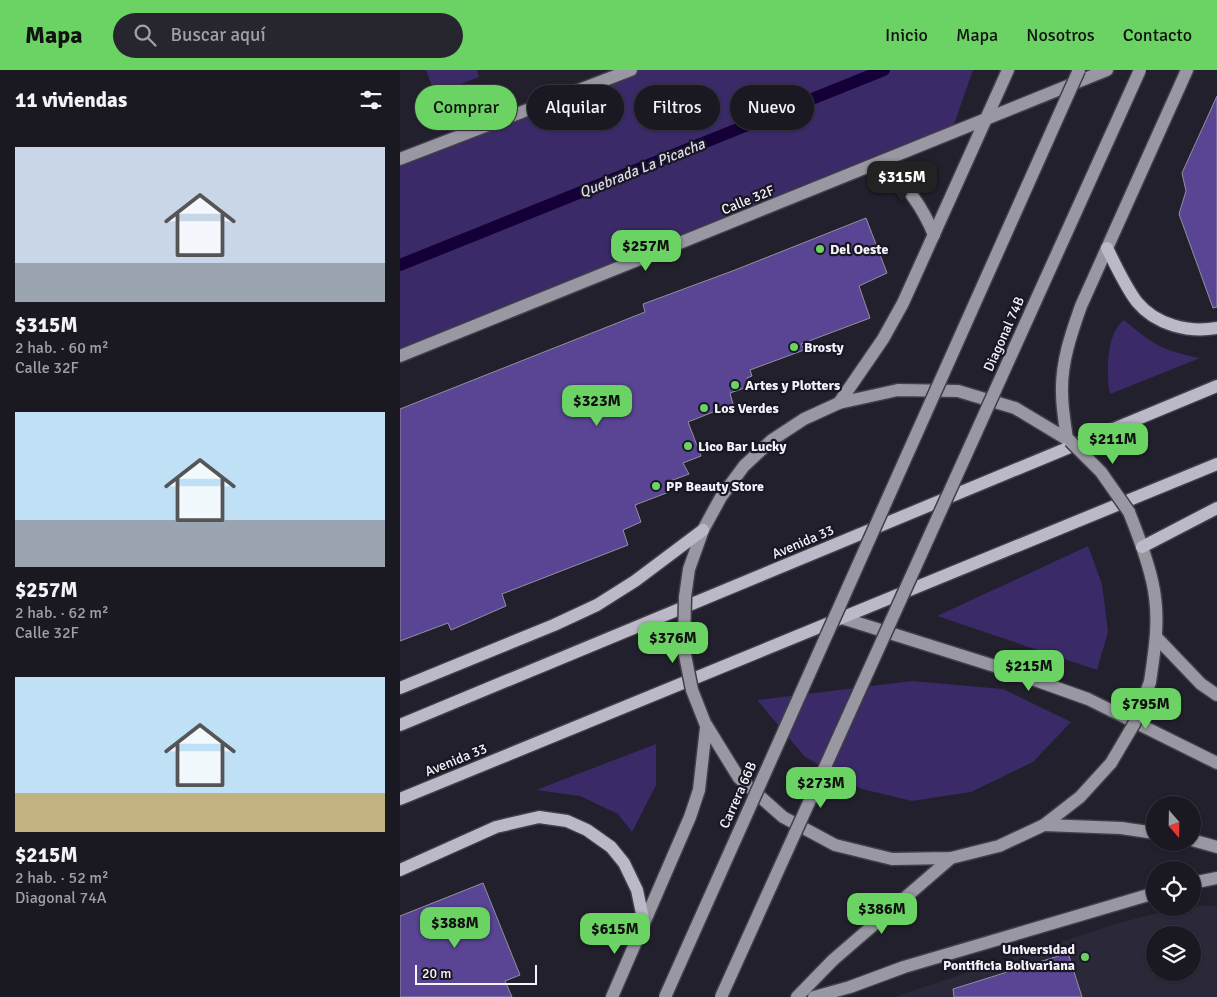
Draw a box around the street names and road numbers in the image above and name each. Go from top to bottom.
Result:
street label: Calle 32F [719,182,777,218]
street label: Diagonal 74B [980,294,1028,374]
street label: Avenida 33 [769,521,837,563]
street label: Avenida 33 [422,740,490,780]
street label: Carrera 66B [716,759,760,831]

